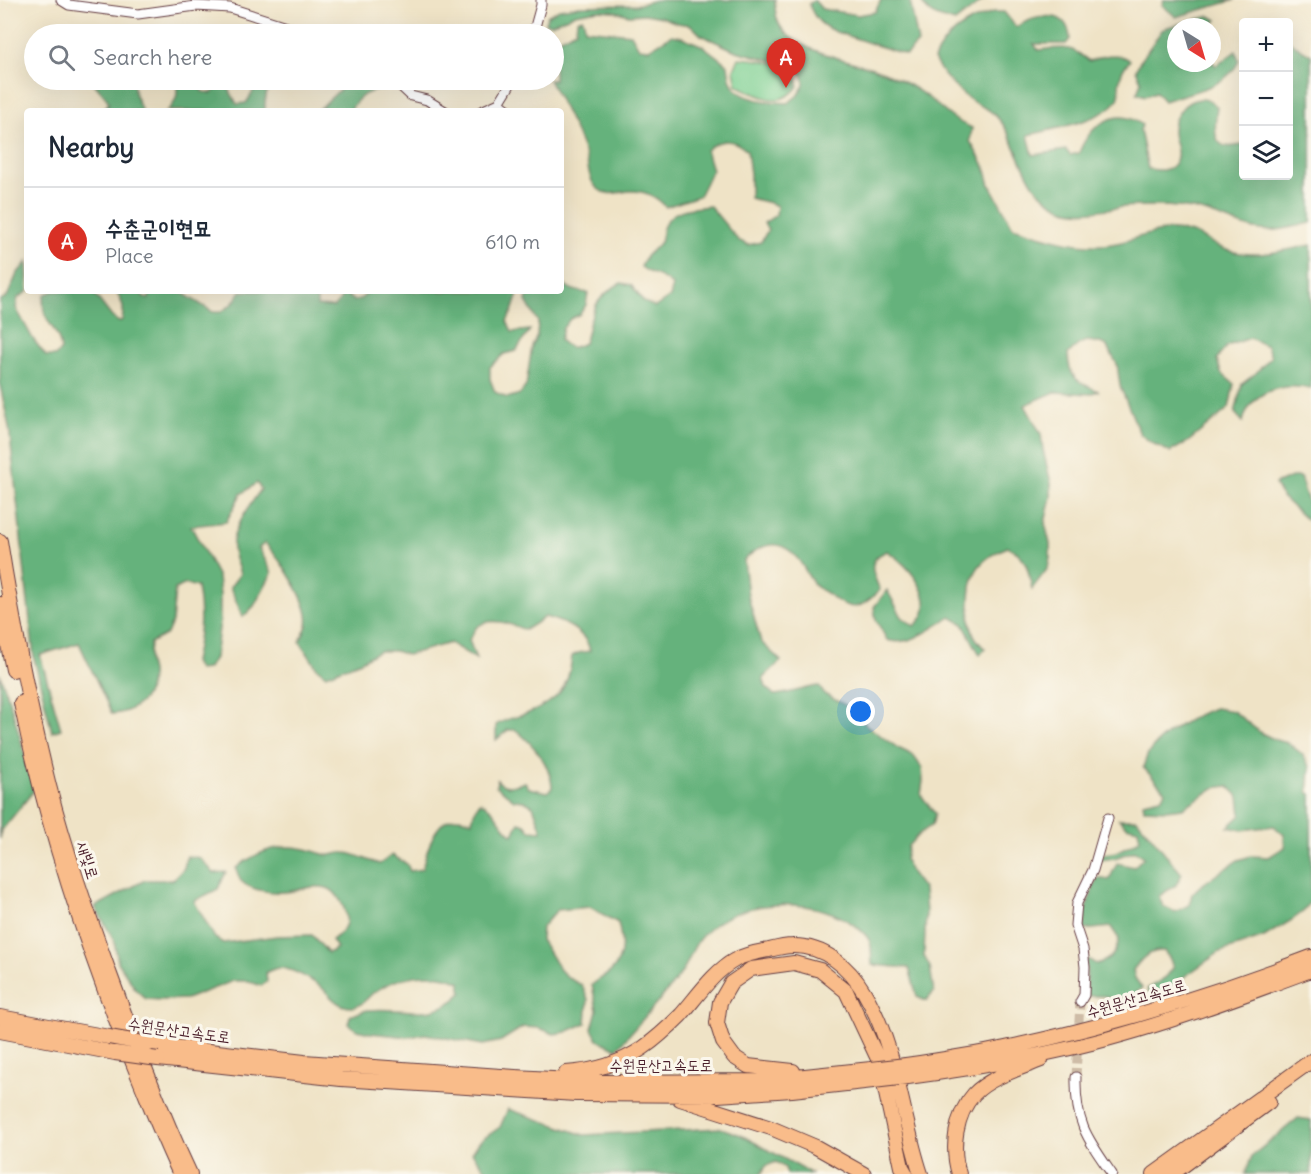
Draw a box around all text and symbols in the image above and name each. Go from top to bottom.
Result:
north arrow [1167,18,1221,72]
map controls [1239,18,1293,180]
button: + [1239,18,1293,72]
search box [24,24,564,90]
pin: A [766,38,806,88]
icon: search [45,41,78,74]
text: Search here [93,43,212,71]
button: − [1239,72,1293,126]
button: layers [1239,126,1293,180]
text: Nearby [48,131,134,164]
text: 수춘군이현묘 [105,214,211,242]
text: A [61,229,74,254]
text: 610 m [485,229,540,254]
text: Place [105,243,153,268]
your location [846,697,875,726]
street label: 새빛로 [73,839,103,881]
street label: 수원문산고속도로 [1084,974,1188,1022]
street label: 수원문산고속도로 [127,1013,231,1047]
street label: 수원문산고속도로 [610,1055,713,1075]

